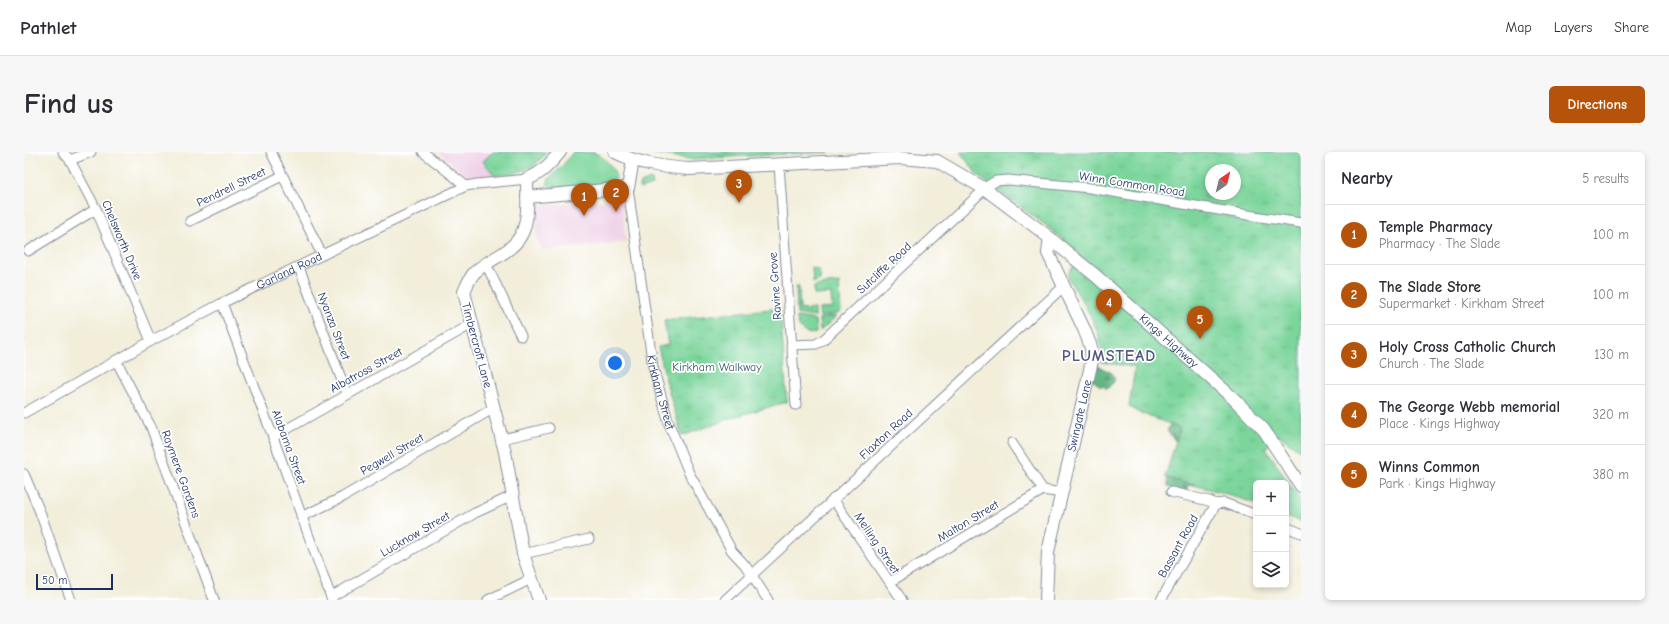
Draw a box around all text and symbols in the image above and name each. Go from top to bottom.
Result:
text: Pathlet [20,17,76,39]
text: Map [1505,19,1532,36]
text: Layers [1554,19,1592,36]
text: Share [1614,19,1649,36]
button: Directions [1549,86,1645,123]
text: Find us [24,88,113,120]
street label: Pendrell Street [194,164,268,210]
north arrow [1205,164,1241,200]
street label: Winn Common Road [1078,169,1186,199]
text: Nearby [1341,169,1392,188]
pin: 3 [726,170,752,203]
text: 5 results [1582,171,1629,186]
pin: 2 [603,179,629,212]
pin: 1 [571,183,597,216]
street label: Chelsworth Drive [99,198,145,282]
text: Temple Pharmacy [1379,218,1492,236]
text: 1 [1351,227,1357,242]
text: 100 m [1593,227,1629,242]
text: Pharmacy · The Slade [1379,236,1500,251]
street label: Sutcliffe Road [854,239,914,297]
street label: Garland Road [254,249,324,293]
street label: Ravine Grove [766,252,784,320]
text: The Slade Store [1379,278,1481,296]
text: 2 [1351,287,1357,302]
text: 100 m [1593,287,1629,302]
pin: 4 [1096,289,1122,322]
street label: Nyanza Street [315,290,353,362]
text: Supermarket · Kirkham Street [1379,296,1544,311]
street label: Timbercroft Lane [459,301,495,389]
pin: 5 [1187,306,1213,339]
street label: Kings Highway [1136,311,1202,371]
text: Holy Cross Catholic Church [1379,338,1556,356]
street label: Albatross Street [327,344,405,396]
district label: PLUMSTEAD [1062,347,1156,365]
text: 3 [1351,347,1357,362]
text: 130 m [1594,347,1629,362]
your location [605,353,625,373]
street label: Kirkham Street [644,354,678,432]
text: Church · The Slade [1379,356,1484,371]
park label: Kirkham Walkway [672,360,762,374]
street label: Swingate Lane [1064,378,1094,453]
text: The George Webb memorial [1379,398,1560,416]
street label: Flaxton Road [857,406,915,462]
text: 4 [1351,407,1357,422]
text: 320 m [1593,407,1629,422]
street label: Alabama Street [269,408,309,487]
text: Place · Kings Highway [1379,416,1500,431]
street label: Raymere Gardens [159,428,203,520]
street label: Pegwell Street [358,430,427,478]
text: Winns Common [1379,458,1480,476]
text: 5 [1351,467,1357,482]
text: 380 m [1593,467,1629,482]
text: Park · Kings Highway [1379,476,1495,491]
map controls [1253,480,1289,588]
button: + [1253,480,1289,516]
street label: Malton Street [935,497,1002,545]
street label: Lucknow Street [378,508,453,559]
street label: Melling Street [851,510,903,577]
street label: Bassant Road [1155,512,1201,580]
button: − [1253,516,1289,552]
button: layers [1253,552,1289,588]
scale bar [36,572,113,591]
text: 50 m [42,574,67,587]

